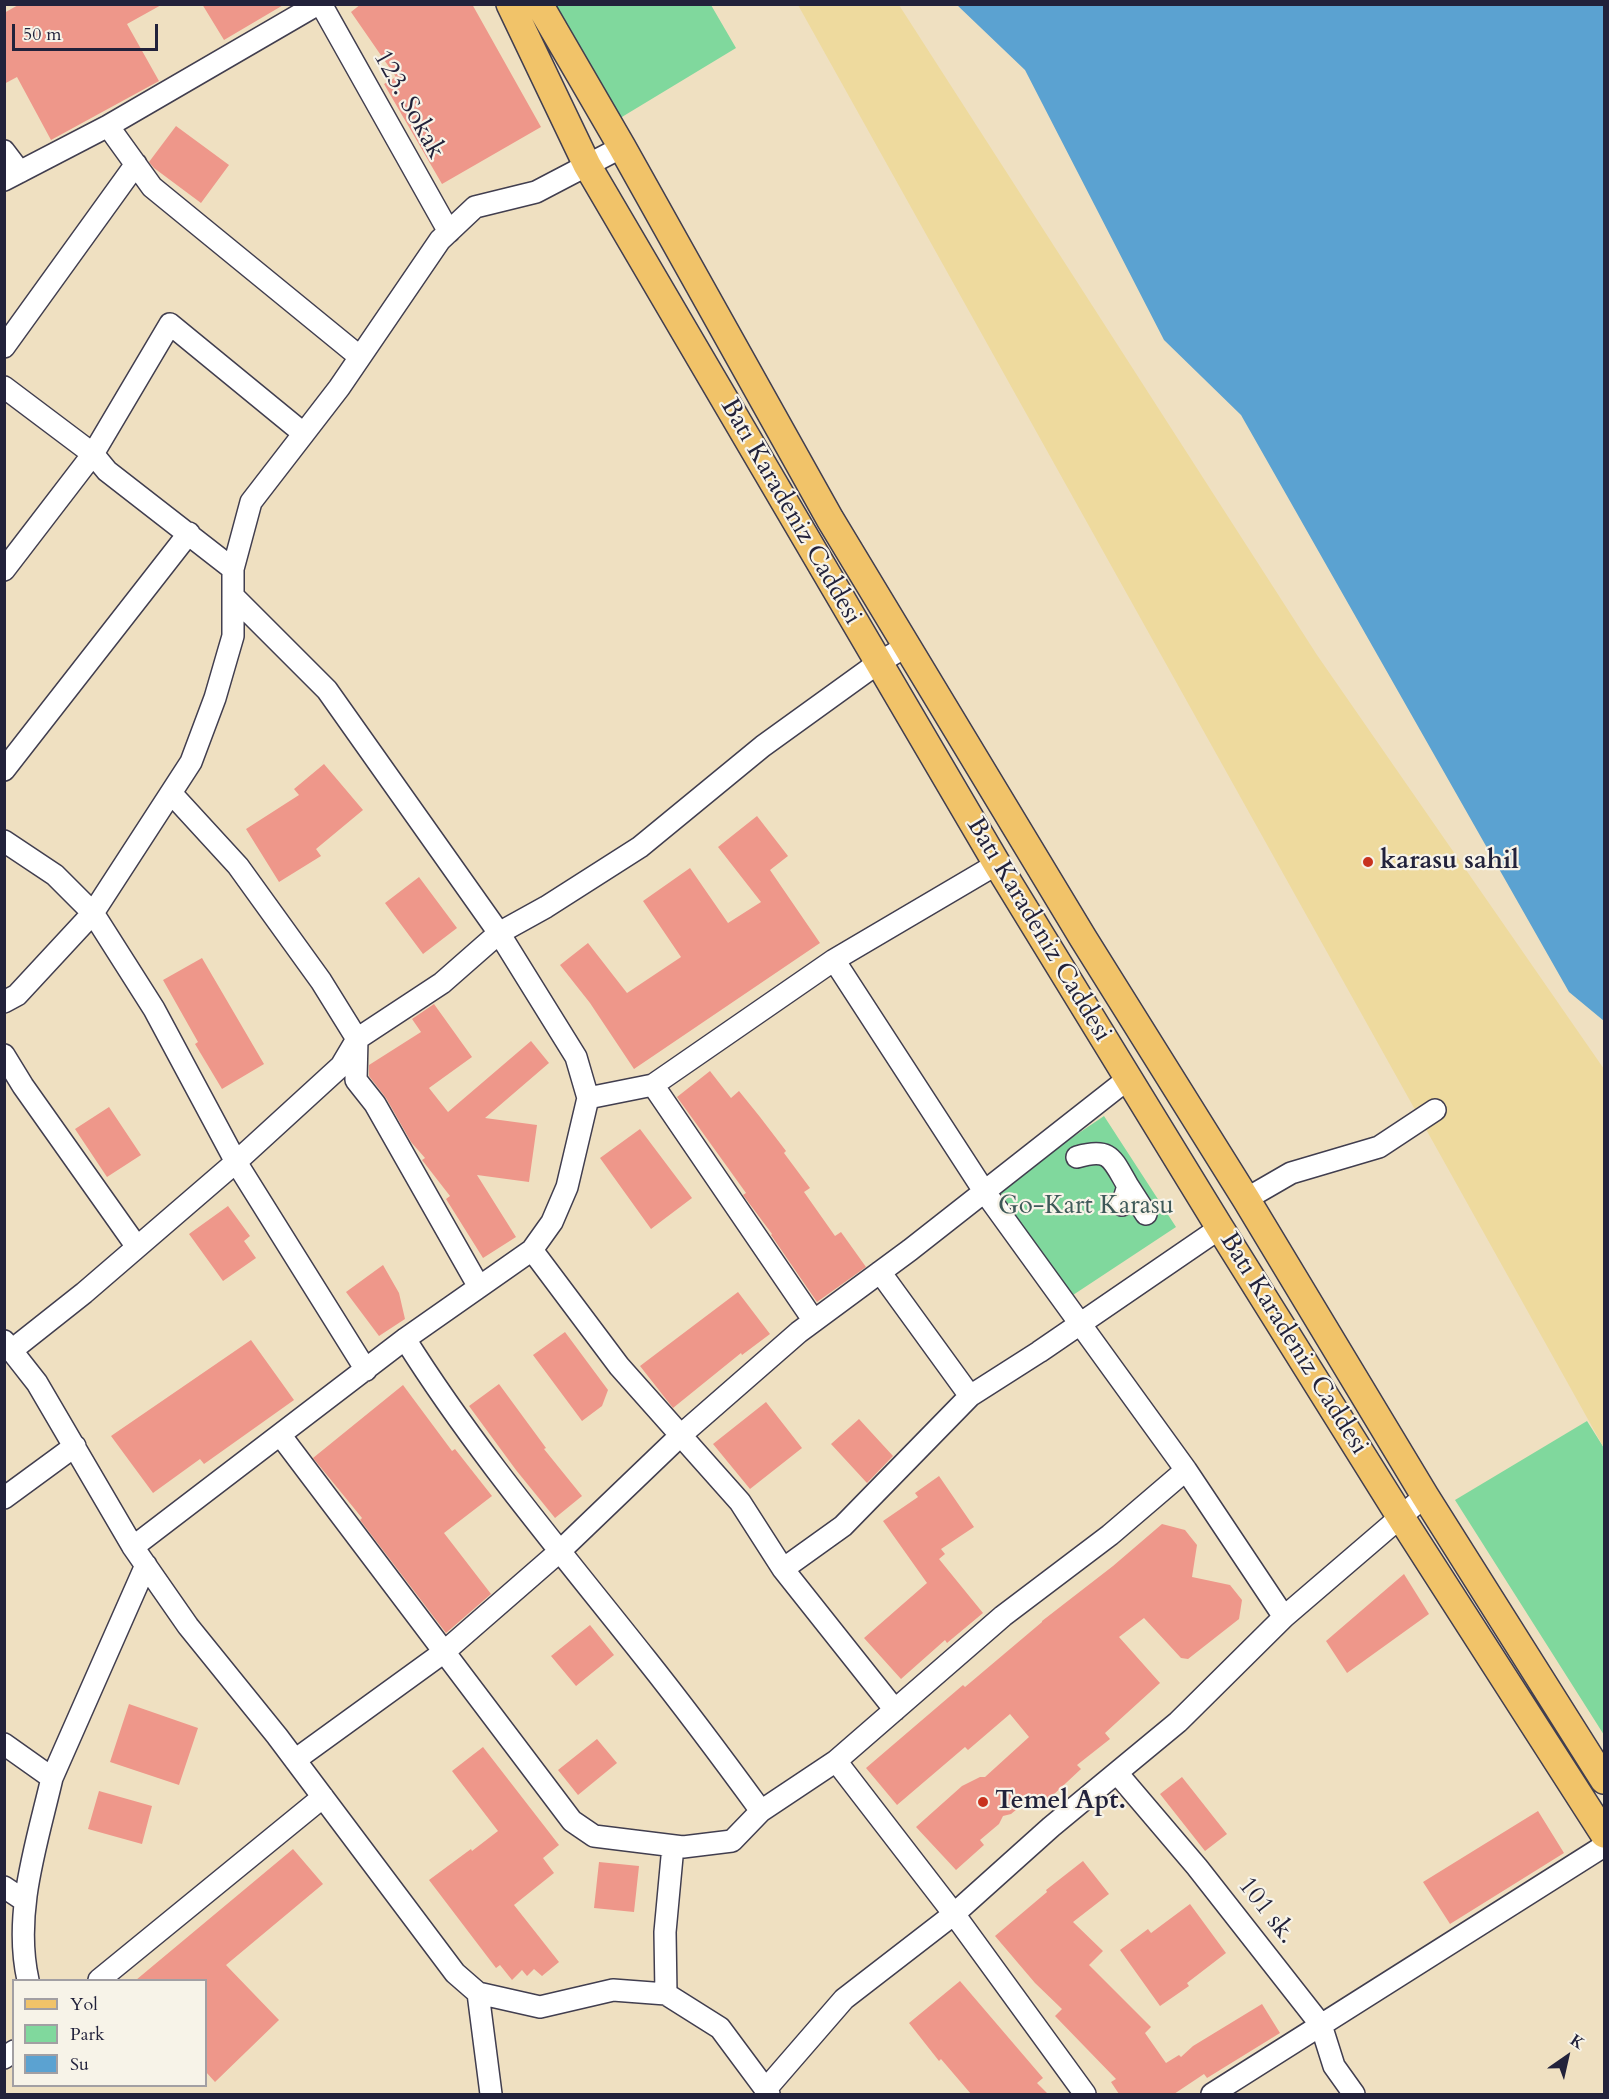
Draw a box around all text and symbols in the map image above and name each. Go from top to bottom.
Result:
scale bar [15,12,160,50]
text: 50 m [23,22,62,47]
street label: 123. Sokak [365,45,451,165]
street label: Batı Karadeniz Caddesi [713,393,867,631]
street label: Batı Karadeniz Caddesi [959,812,1117,1048]
place label: karasu sahil [1380,846,1519,878]
marker: karasu sahil [1361,855,1375,869]
park label: Go-Kart Karasu [998,1191,1174,1223]
street label: Batı Karadeniz Caddesi [1212,1227,1374,1461]
place label: Temel Apt. [995,1786,1126,1818]
marker: Temel Apt. [976,1795,990,1809]
street label: 101 sk. [1230,1871,1302,1951]
legend [12,1979,207,2087]
text: Yol [70,1992,98,2017]
text: Park [70,2022,105,2047]
north arrow [1537,2027,1597,2087]
text: K [1566,2029,1589,2055]
text: Su [70,2052,89,2077]

